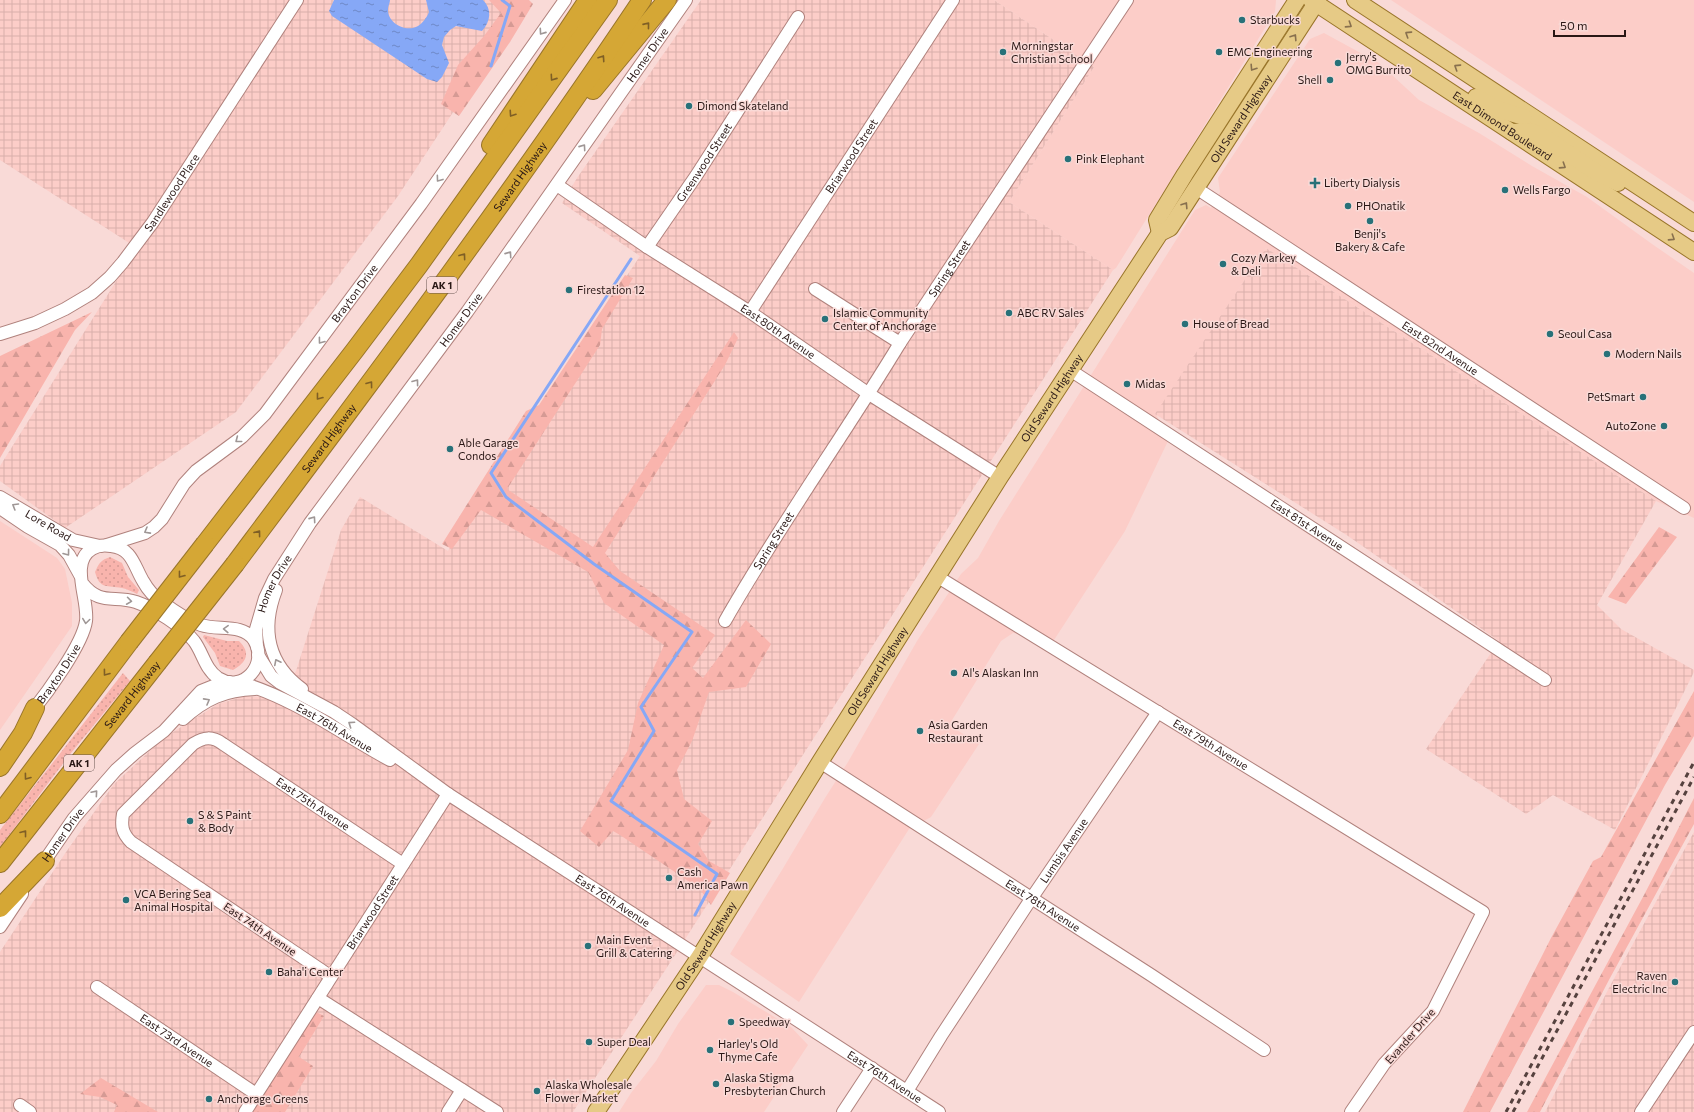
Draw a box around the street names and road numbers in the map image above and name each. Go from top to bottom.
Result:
street label: Homer Drive [624,25,671,84]
street label: Old Seward Highway [1207,71,1274,165]
street label: East Dimond Boulevard [1451,88,1555,163]
street label: Briarwood Street [822,116,880,195]
street label: Greenwood Street [673,120,735,204]
street label: Seward Highway [490,139,549,214]
street label: Sandlewood Place [141,151,202,234]
street label: Spring Street [925,237,973,299]
street label: Brayton Drive [328,261,380,325]
road number: AK 1 [427,277,457,293]
street label: Homer Drive [437,290,485,349]
street label: East 80th Avenue [739,301,818,361]
street label: East 82nd Avenue [1400,318,1481,377]
street label: Old Seward Highway [1018,351,1085,444]
street label: Seward Highway [299,401,359,475]
street label: East 81st Avenue [1269,496,1346,553]
street label: Lore Road [23,507,74,543]
street label: Spring Street [750,509,796,572]
street label: Homer Drive [254,552,294,614]
street label: Old Seward Highway [844,624,910,718]
street label: Brayton Drive [34,641,83,706]
street label: Seward Highway [101,658,163,731]
street label: East 76th Avenue [294,700,375,755]
street label: East 79th Avenue [1171,716,1251,772]
road number: AK 1 [64,755,94,771]
street label: East 75th Avenue [274,774,353,833]
street label: Homer Drive [39,805,86,864]
street label: Lumbis Avenue [1037,815,1090,885]
street label: East 76th Avenue [573,871,653,929]
street label: Briarwood Street [344,872,401,952]
street label: East 78th Avenue [1003,876,1083,934]
street label: East 74th Avenue [221,899,299,958]
street label: Old Seward Highway [672,899,738,993]
street label: Evander Drive [1382,1005,1437,1066]
street label: East 73rd Avenue [138,1011,216,1070]
street label: East 76th Avenue [845,1048,925,1105]

